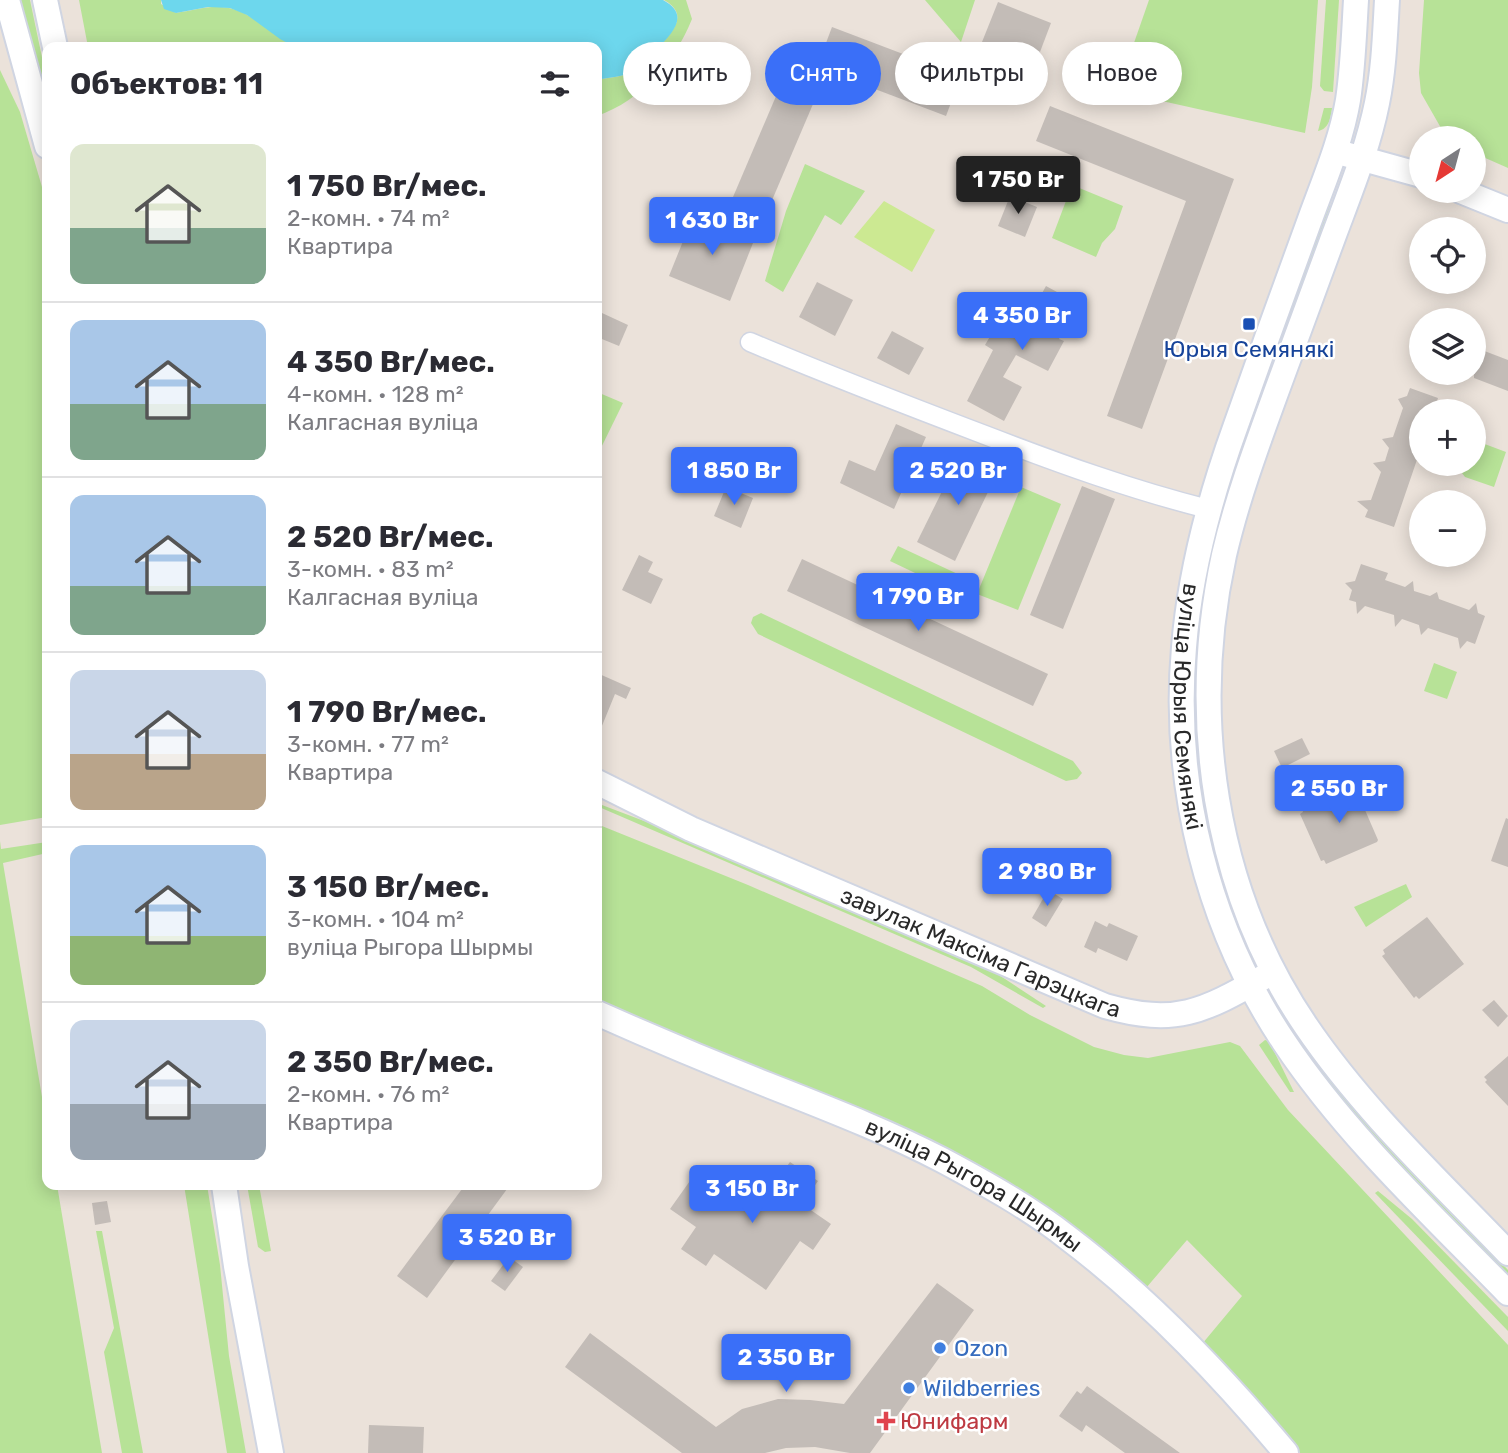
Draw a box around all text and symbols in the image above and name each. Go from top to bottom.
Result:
chip: Купить [623,42,751,105]
chip: Снять [765,42,881,105]
chip: Фильтры [895,42,1048,105]
chip: Новое [1062,42,1182,105]
icon: filters [536,65,574,103]
text: Объектов: 11 [70,66,263,102]
north arrow [1409,126,1486,203]
map controls [1409,126,1486,567]
pin: 1 750 Br [946,156,1090,216]
text: 1 750 Br [972,165,1064,193]
text: 1 750 Br/мес. [287,168,487,204]
icon: home [126,172,210,256]
pin: 1 630 Br [640,198,784,257]
text: 2-комн. · 74 m² [287,204,450,232]
text: 1 630 Br [665,206,759,234]
button: locate [1409,217,1486,294]
text: Квартира [287,232,393,260]
pin: 4 350 Br [950,292,1094,352]
text: 4 350 Br [973,301,1071,329]
button: layers [1409,308,1486,385]
marker: Юрыя Семянякі [1241,316,1257,332]
place label: Юрыя Семянякі [1164,335,1334,363]
text: 4 350 Br/мес. [287,344,495,380]
icon: home [126,348,210,432]
text: 4-комн. · 128 m² [287,380,464,408]
button: + [1409,399,1486,476]
text: Калгасная вуліца [287,408,479,436]
pin: 1 850 Br [662,448,806,507]
pin: 2 520 Br [886,448,1030,507]
text: 1 850 Br [687,456,781,484]
text: 2 520 Br [910,456,1006,484]
button: − [1409,490,1486,567]
text: 2 520 Br/мес. [287,519,494,555]
icon: home [126,523,210,607]
text: 3-комн. · 83 m² [287,555,454,583]
pin: 1 790 Br [846,574,990,633]
text: 1 790 Br [872,582,964,610]
street label: вуліца Юрыя Семянякі [1168,582,1209,832]
text: Калгасная вуліца [287,583,479,611]
text: 1 790 Br/мес. [287,694,486,730]
icon: home [126,698,210,782]
text: 3-комн. · 77 m² [287,730,449,758]
text: Квартира [287,758,393,786]
pin: 2 550 Br [1267,766,1411,825]
text: 2 550 Br [1291,774,1387,802]
pin: 2 980 Br [975,848,1119,908]
text: 2 980 Br [998,857,1096,885]
text: 3 150 Br/мес. [287,869,489,905]
icon: home [126,873,210,957]
street label: завулак Максіма Гарэцкага [836,881,1123,1024]
text: 3-комн. · 104 m² [287,905,464,933]
text: вуліца Рыгора Шырмы [287,933,533,961]
text: 2 350 Br/мес. [287,1044,494,1080]
icon: home [126,1048,210,1132]
text: 2-комн. · 76 m² [287,1080,449,1108]
text: Квартира [287,1108,393,1136]
street label: вуліца Рыгора Шырмы [861,1112,1088,1258]
pin: 3 150 Br [680,1166,824,1225]
text: 3 150 Br [705,1174,799,1202]
pin: 3 520 Br [435,1214,579,1274]
text: 3 520 Br [458,1223,556,1251]
pin: 2 350 Br [714,1334,858,1394]
place label: Ozon [954,1334,1008,1362]
marker: Ozon [932,1340,948,1356]
text: 2 350 Br [737,1343,835,1371]
place label: Wildberries [923,1374,1040,1402]
marker: Wildberries [901,1380,917,1396]
place label: Юнифарм [900,1407,1008,1435]
marker: Юнифарм [878,1413,894,1429]

